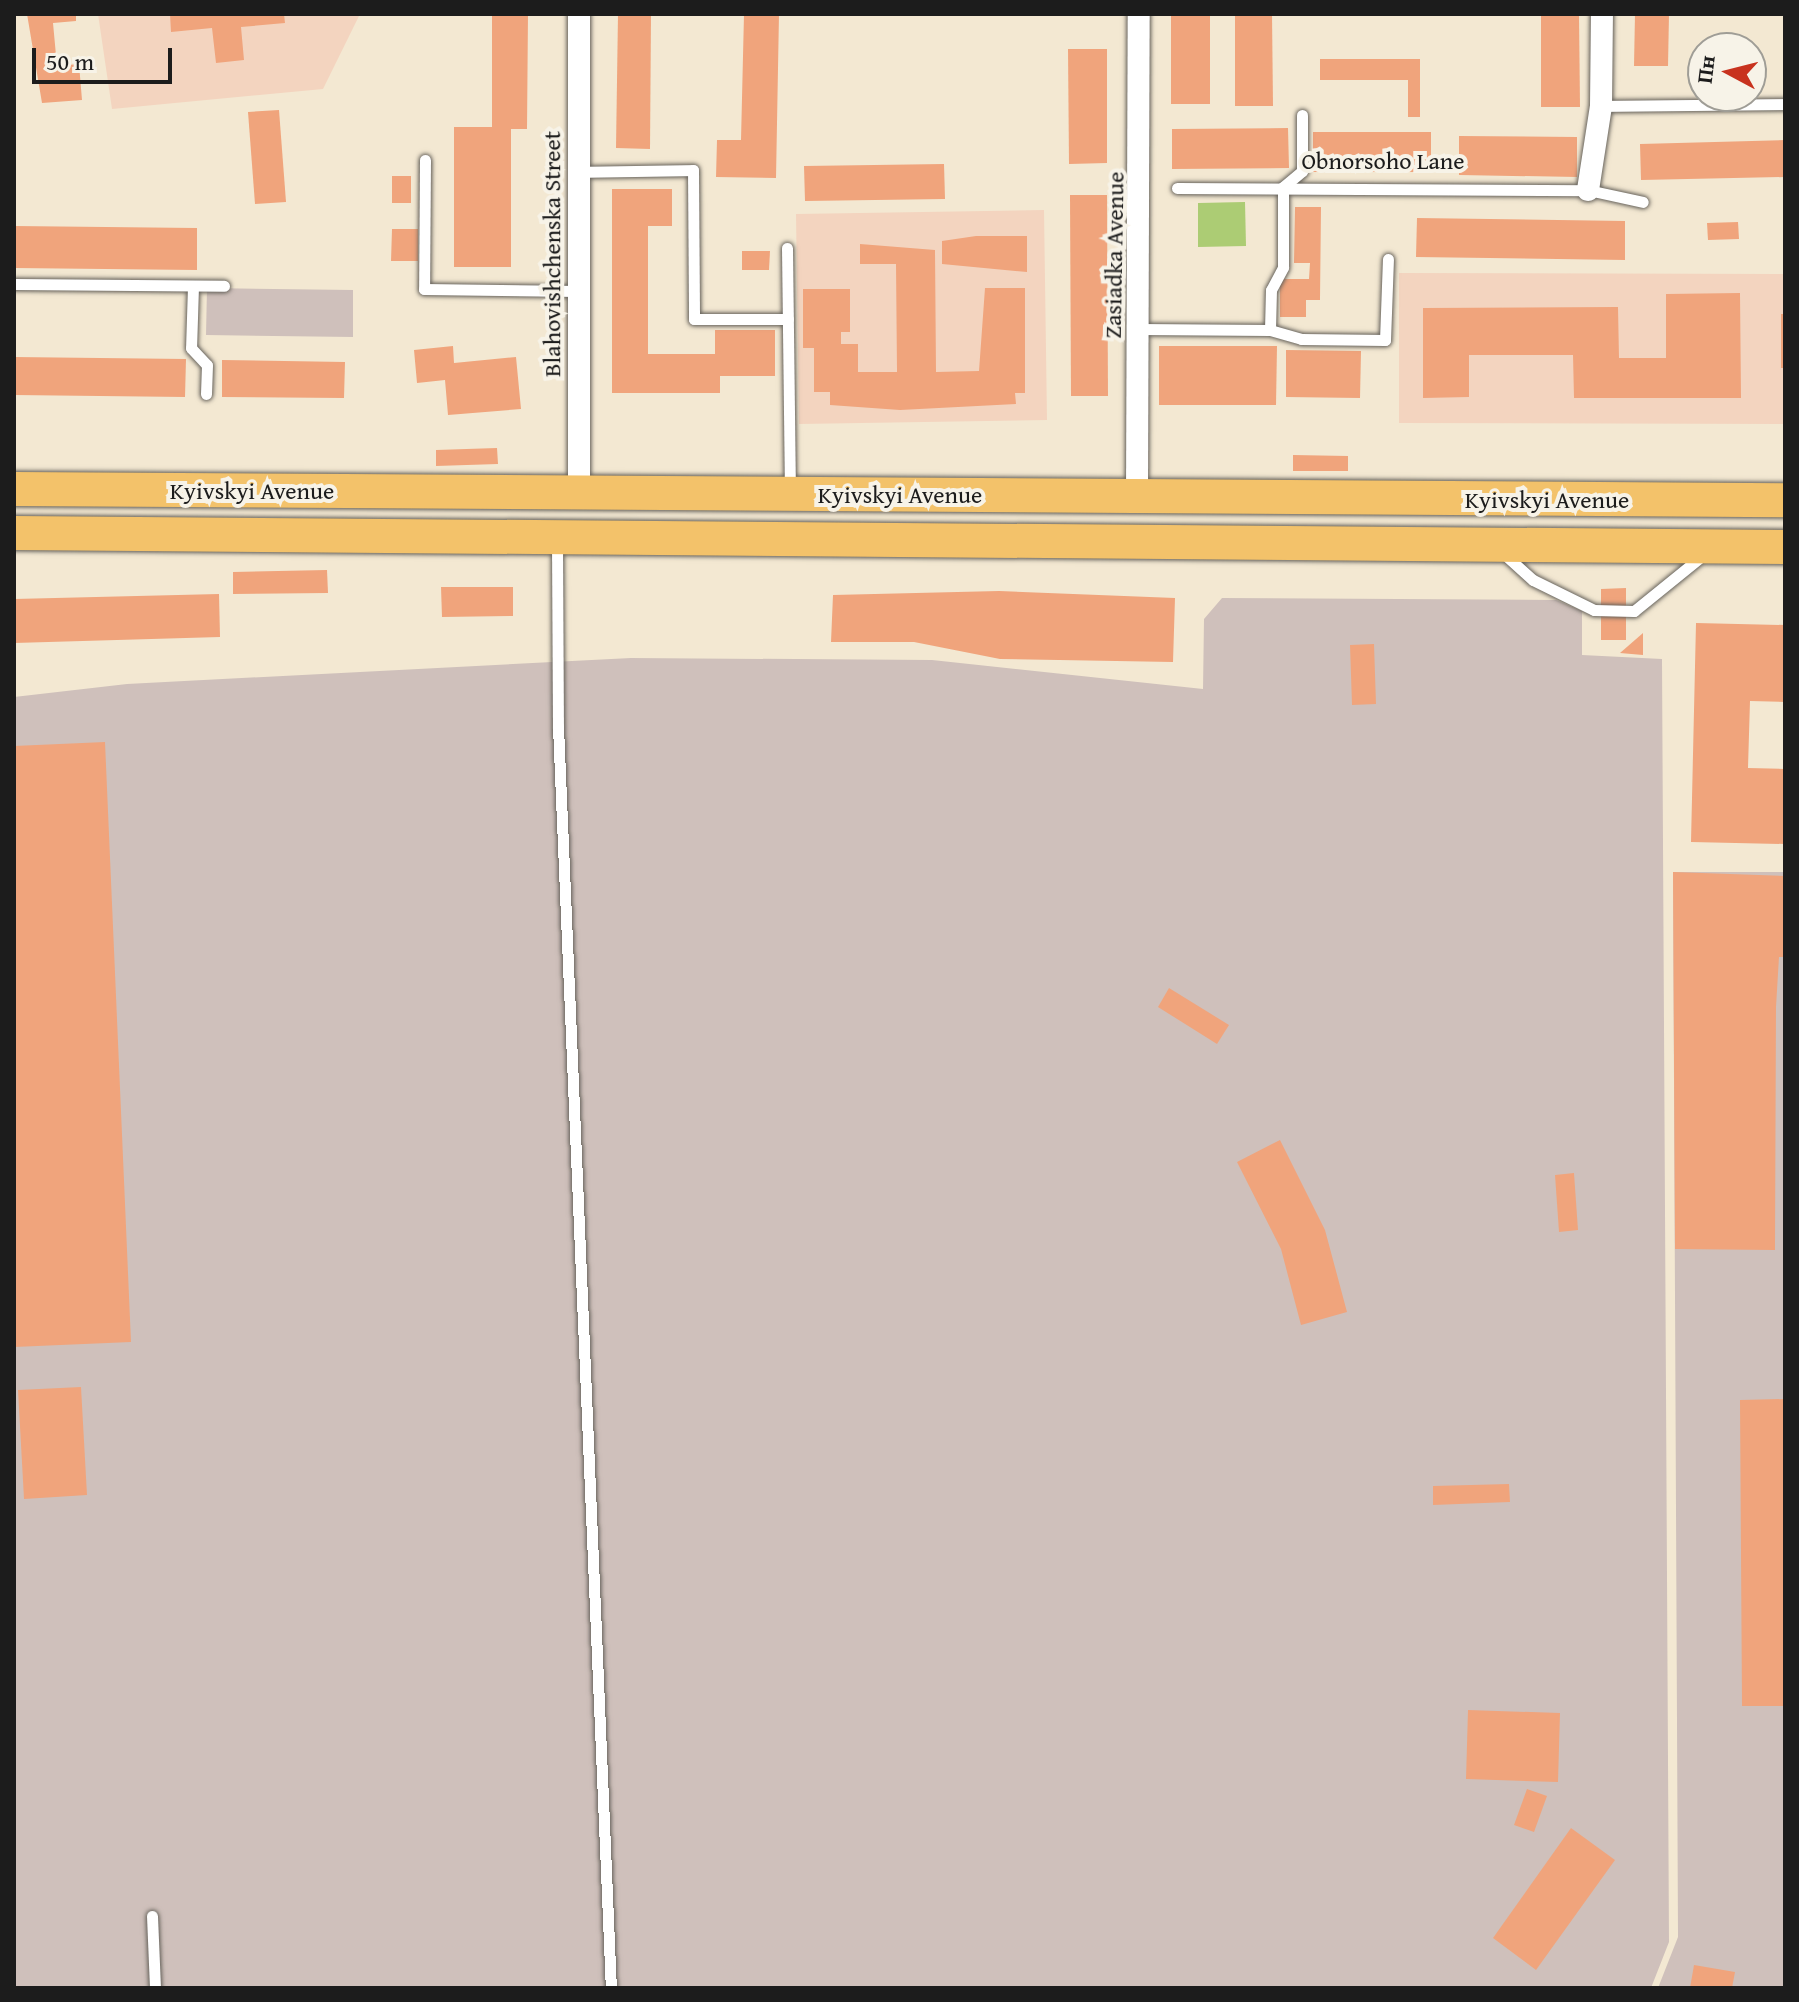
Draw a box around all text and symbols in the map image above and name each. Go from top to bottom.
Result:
scale bar [36,32,176,82]
north arrow [1687,32,1767,112]
text: 50 m [46,44,94,79]
text: Пн [1688,53,1723,85]
street label: Blahovishchenska Street [538,131,566,377]
street label: Obnorsoho Lane [1301,147,1465,175]
street label: Zasiadka Avenue [1098,171,1130,339]
street label: Kyivskyi Avenue [170,477,334,505]
street label: Kyivskyi Avenue [818,481,982,509]
street label: Kyivskyi Avenue [1465,486,1629,514]

